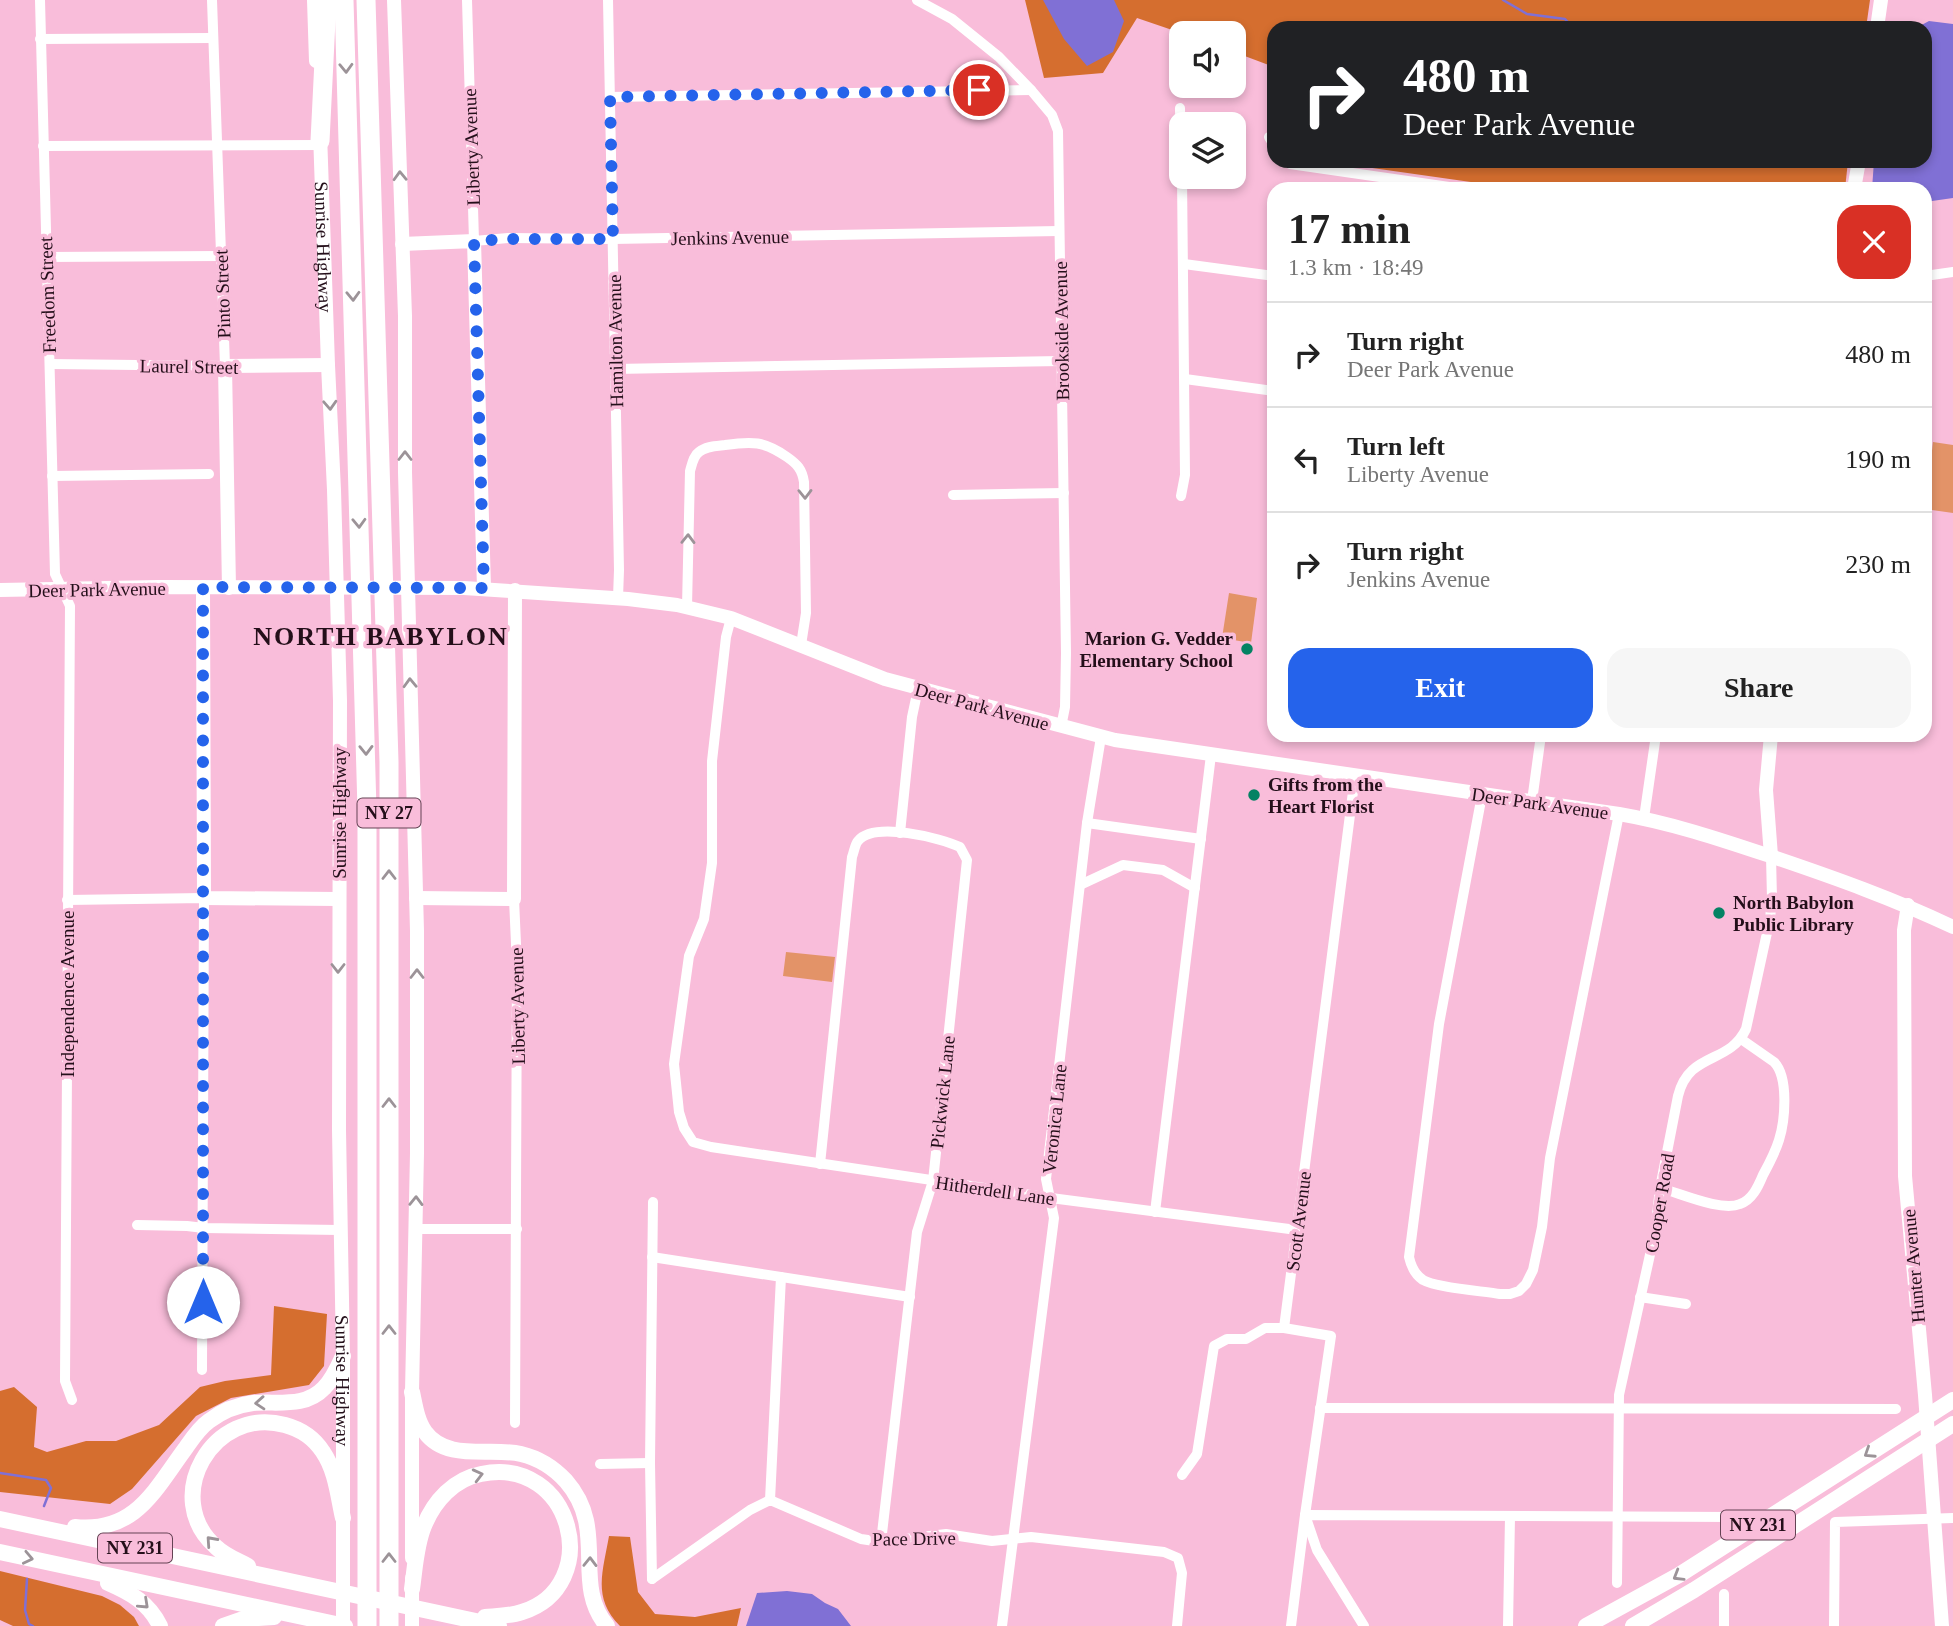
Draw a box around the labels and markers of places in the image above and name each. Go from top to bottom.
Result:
pin [949,60,1009,120]
place label: Marion G. Vedder Elementary School [1079,628,1234,671]
marker: Marion G. Vedder Elementary School [1239,641,1255,657]
place label: Gifts from the Heart Florist [1268,774,1383,817]
marker: Gifts from the Heart Florist [1246,787,1262,803]
place label: North Babylon Public Library [1733,892,1854,935]
marker: North Babylon Public Library [1711,905,1727,921]

